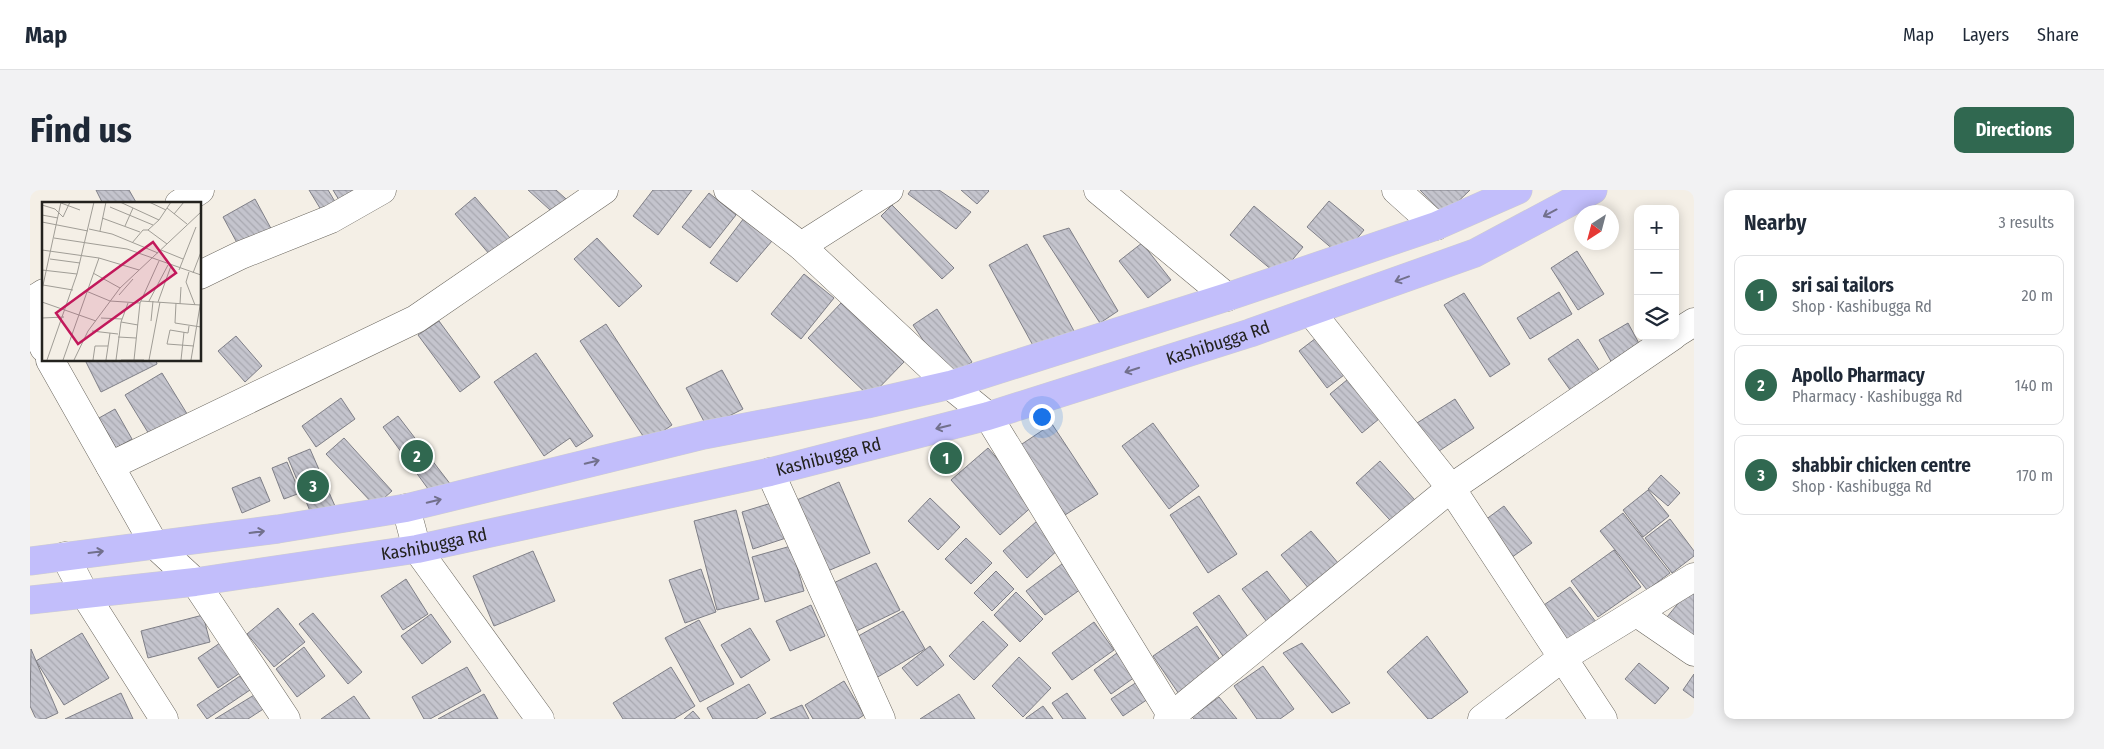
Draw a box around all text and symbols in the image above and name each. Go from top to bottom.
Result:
text: Map [25,21,67,49]
text: Map [1903,24,1934,46]
text: Layers [1962,24,2009,46]
text: Share [2037,24,2079,46]
button: Directions [1954,107,2074,153]
text: Find us [30,109,132,151]
inset map [42,202,201,361]
north arrow [1574,205,1619,250]
map controls [1634,205,1679,340]
button: + [1634,205,1679,250]
one-way arrow [1543,208,1558,218]
text: Nearby [1744,210,1806,236]
text: 3 results [1998,213,2054,232]
button: − [1634,250,1679,295]
text: sri sai tailors [1792,274,1894,297]
one-way arrow [1395,275,1411,284]
text: 1 [1758,286,1764,305]
text: 20 m [2022,286,2053,305]
button: layers [1634,295,1679,340]
text: Shop · Kashibugga Rd [1792,297,1932,316]
street label: Kashibugga Rd [1163,316,1273,370]
text: Apollo Pharmacy [1792,364,1925,387]
one-way arrow [1125,366,1141,376]
text: 2 [1757,376,1765,395]
text: 140 m [2015,376,2053,395]
text: Pharmacy · Kashibugga Rd [1792,387,1963,406]
your location [1029,404,1055,430]
one-way arrow [936,423,952,433]
street label: Kashibugga Rd [773,433,883,481]
pin: 2 [401,437,433,475]
pin: 1 [930,439,962,477]
text: shabbir chicken centre [1792,454,1971,477]
one-way arrow [583,457,599,466]
text: 3 [1757,466,1765,485]
text: 170 m [2016,466,2053,485]
pin: 3 [297,467,329,505]
text: Shop · Kashibugga Rd [1792,477,1932,496]
one-way arrow [426,496,442,505]
street label: Kashibugga Rd [380,523,489,565]
one-way arrow [248,527,264,537]
one-way arrow [87,547,103,557]

